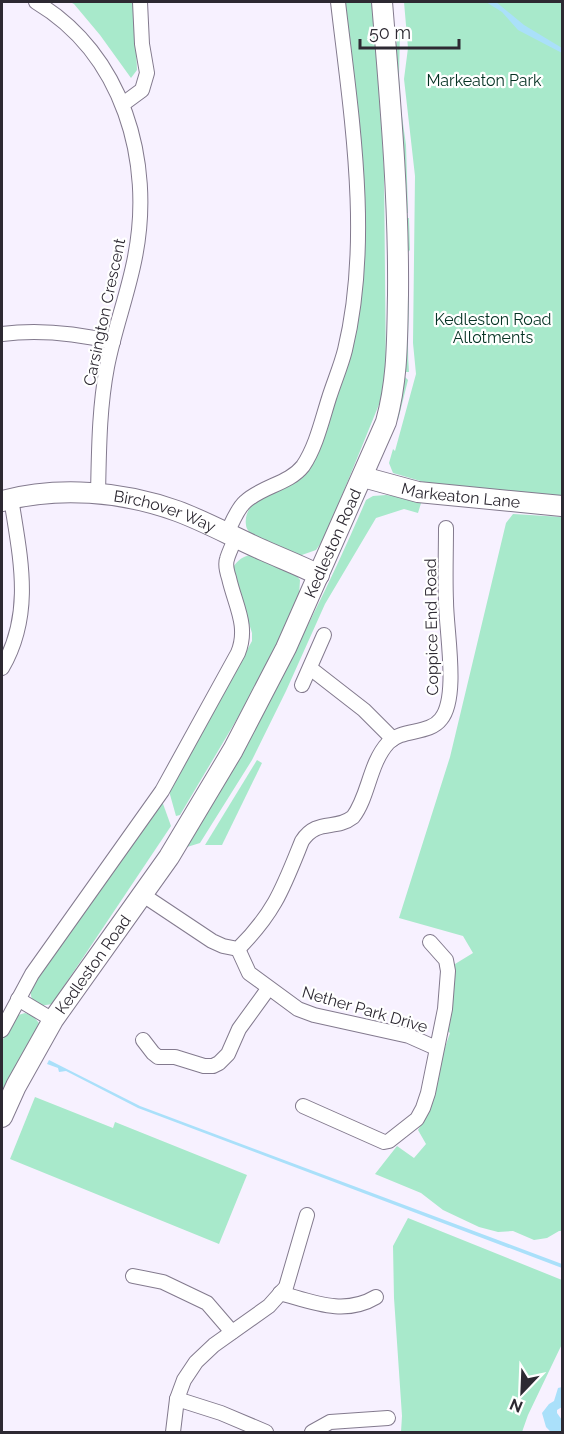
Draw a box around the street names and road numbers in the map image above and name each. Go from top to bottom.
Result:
street label: Carsington Crescent [80,236,130,387]
street label: Markeaton Lane [399,479,521,512]
street label: Birchover Way [112,486,219,537]
street label: Kedleston Road [300,486,365,601]
street label: Coppice End Road [421,558,442,696]
street label: Kedleston Road [51,911,135,1018]
street label: Nether Park Drive [300,982,430,1037]

